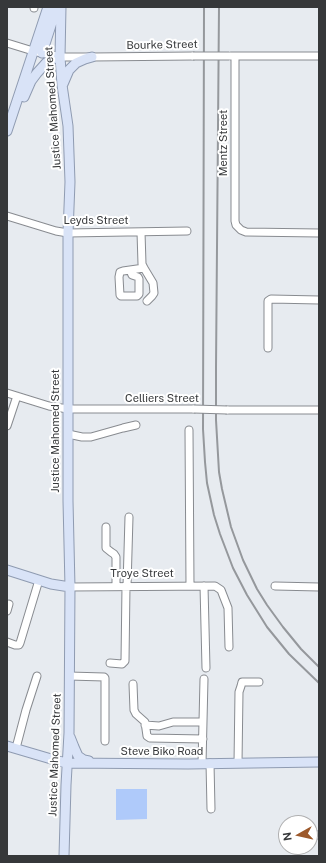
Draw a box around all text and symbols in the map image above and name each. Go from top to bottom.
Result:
street label: Bourke Street [126,38,198,52]
street label: Justice Mahomed Street [42,46,64,170]
street label: Mentz Street [217,110,231,176]
street label: Leyds Street [64,214,128,228]
street label: Justice Mahomed Street [49,369,63,493]
street label: Celliers Street [125,392,199,406]
street label: Troye Street [110,567,174,581]
street label: Justice Mahomed Street [46,693,64,817]
street label: Steve Biko Road [121,745,203,759]
north arrow [278,815,318,855]
text: N [281,831,294,842]

